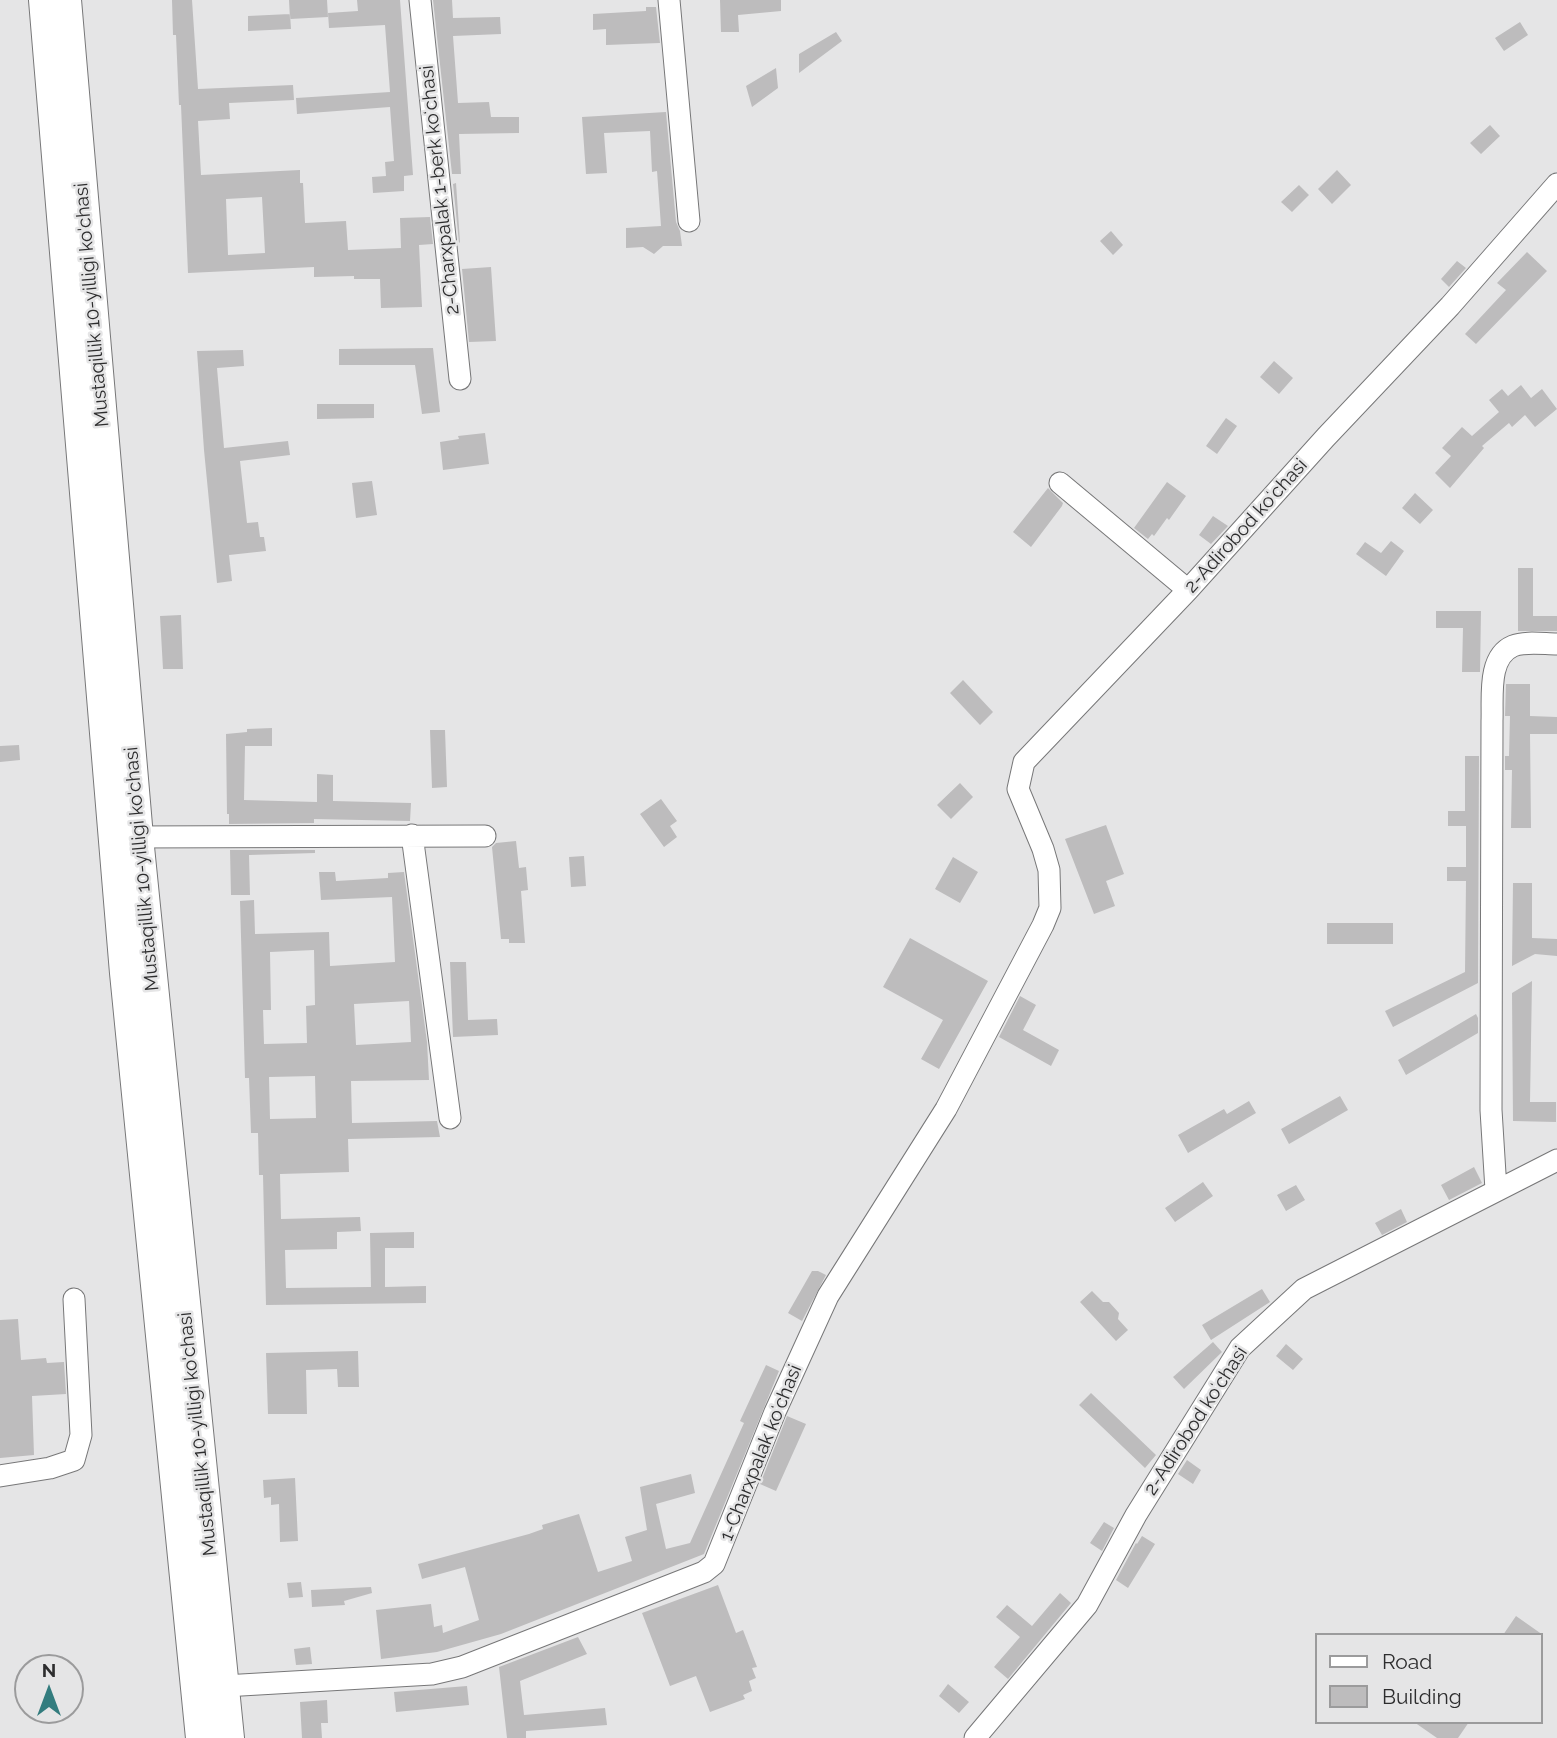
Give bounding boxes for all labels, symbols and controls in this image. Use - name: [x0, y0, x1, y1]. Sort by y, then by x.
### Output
- street label: 2-Charxpalak 1-berk koʻchasi: [416, 64, 464, 316]
- street label: Mustaqillik 10-yilligi ko'chasi: [70, 182, 114, 428]
- street label: 2-Adirobod koʻchasi: [1180, 454, 1312, 598]
- street label: Mustaqillik 10-yilligi ko'chasi: [120, 746, 164, 992]
- street label: Mustaqillik 10-yilligi ko'chasi: [174, 1311, 222, 1557]
- street label: 2-Adirobod koʻchasi: [1139, 1342, 1253, 1500]
- street label: 1-Charxpalak koʻchasi: [715, 1362, 807, 1544]
- legend: [1316, 1633, 1543, 1724]
- text: Road: [1382, 1649, 1432, 1674]
- north arrow: [14, 1654, 84, 1724]
- text: N: [42, 1659, 56, 1681]
- text: Building: [1382, 1684, 1462, 1709]

